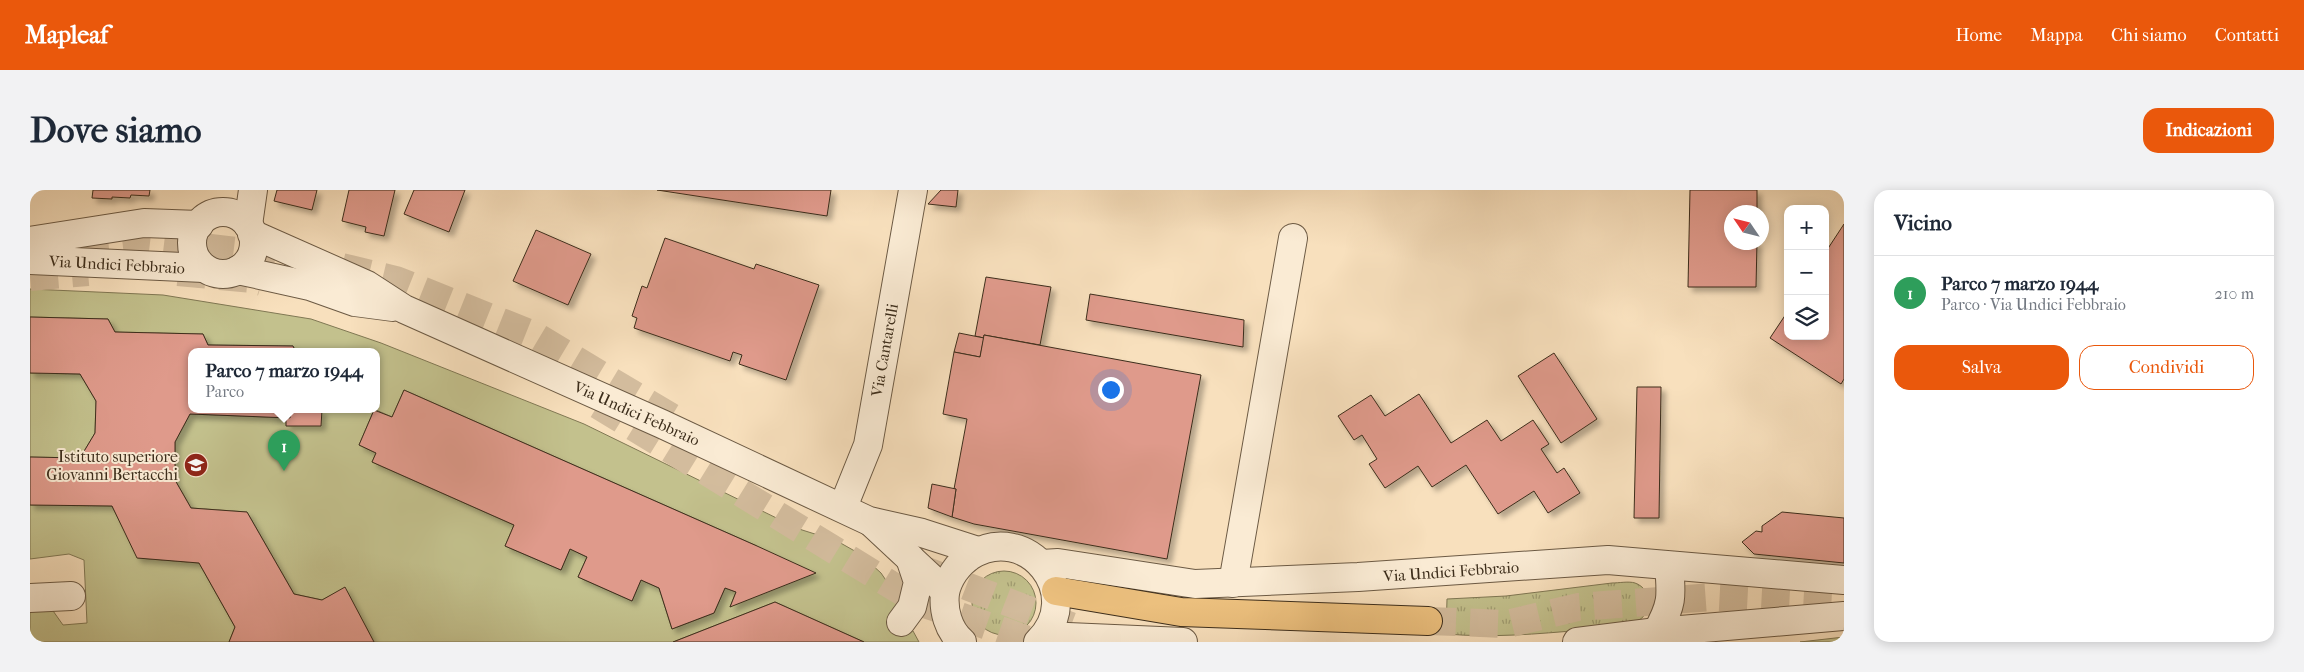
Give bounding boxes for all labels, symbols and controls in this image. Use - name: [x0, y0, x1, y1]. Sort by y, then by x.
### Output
- text: Mapleaf: [25, 21, 108, 49]
- text: Home: [1955, 25, 2002, 46]
- text: Mappa: [2030, 25, 2083, 46]
- text: Chi siamo: [2111, 25, 2187, 46]
- text: Contatti: [2215, 25, 2279, 46]
- button: Indicazioni: [2143, 108, 2274, 153]
- text: Dove siamo: [30, 110, 202, 151]
- north arrow: [1724, 205, 1769, 250]
- map controls: [1784, 205, 1829, 340]
- button: +: [1784, 205, 1829, 250]
- text: Vicino: [1894, 211, 1952, 235]
- button: −: [1784, 250, 1829, 295]
- street label: Via Undici Febbraio: [48, 251, 185, 278]
- text: Parco 7 marzo 1944: [1941, 273, 2098, 295]
- text: 1: [1907, 284, 1913, 303]
- text: 210 m: [2215, 284, 2254, 303]
- button: layers: [1784, 295, 1829, 340]
- text: Parco · Via Undici Febbraio: [1941, 295, 2126, 314]
- street label: Via Cantarelli: [867, 302, 902, 399]
- button: Salva: [1894, 345, 2069, 390]
- button: Condividi: [2079, 345, 2254, 390]
- popup: [188, 348, 380, 413]
- text: Parco 7 marzo 1944: [205, 360, 363, 382]
- street label: Via Undici Febbraio: [570, 377, 703, 450]
- your location: [1098, 377, 1124, 403]
- text: Parco: [205, 382, 244, 401]
- pin: 1: [268, 430, 300, 471]
- place label: Istituto superiore Giovanni Bertacchi: [46, 447, 178, 484]
- school or university icon: Istituto superiore Giovanni Bertacchi: [183, 452, 209, 478]
- street label: Via Undici Febbraio: [1382, 557, 1520, 586]

